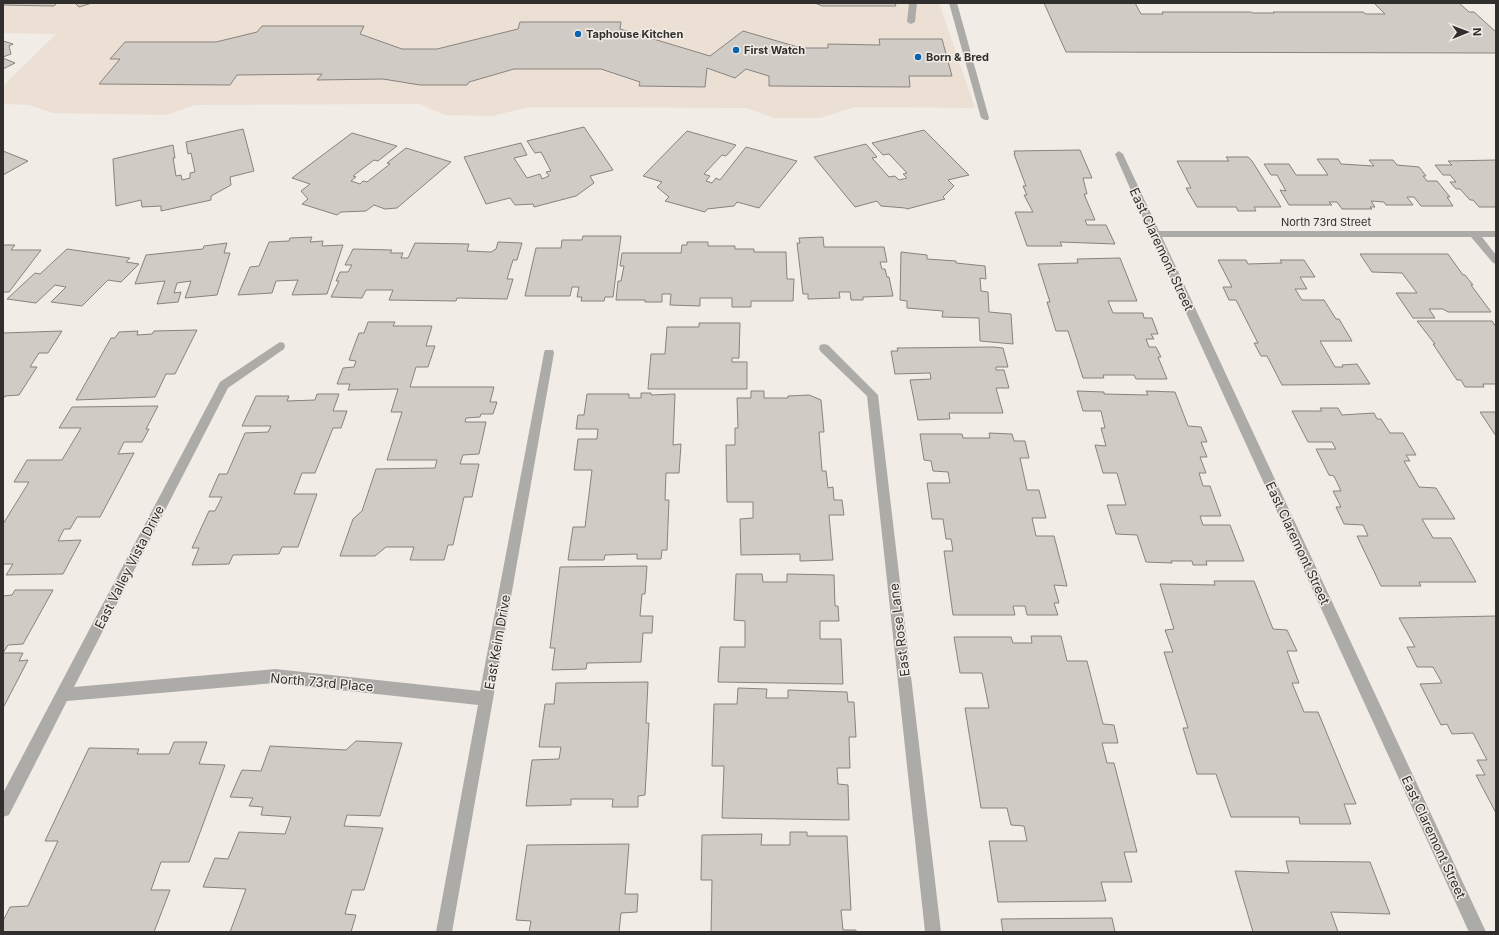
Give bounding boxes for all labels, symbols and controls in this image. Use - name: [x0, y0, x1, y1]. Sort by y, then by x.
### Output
- north arrow: [1447, 12, 1487, 52]
- place label: Taphouse Kitchen: [586, 27, 683, 41]
- text: N: [1470, 28, 1484, 36]
- marker: Taphouse Kitchen: [573, 29, 583, 39]
- place label: First Watch: [744, 43, 805, 57]
- marker: First Watch: [731, 45, 741, 55]
- place label: Born & Bred: [926, 50, 989, 64]
- marker: Born & Bred: [913, 52, 923, 62]
- street label: East Claremont Street: [1127, 185, 1197, 313]
- street label: North 73rd Street: [1281, 215, 1371, 229]
- street label: East Claremont Street: [1263, 479, 1333, 607]
- street label: East Valley Vista Drive: [91, 503, 167, 631]
- street label: East Rose Lane: [885, 582, 913, 678]
- street label: East Keim Drive: [481, 593, 513, 691]
- street label: North 73rd Place: [270, 670, 374, 694]
- street label: East Claremont Street: [1399, 773, 1469, 901]

